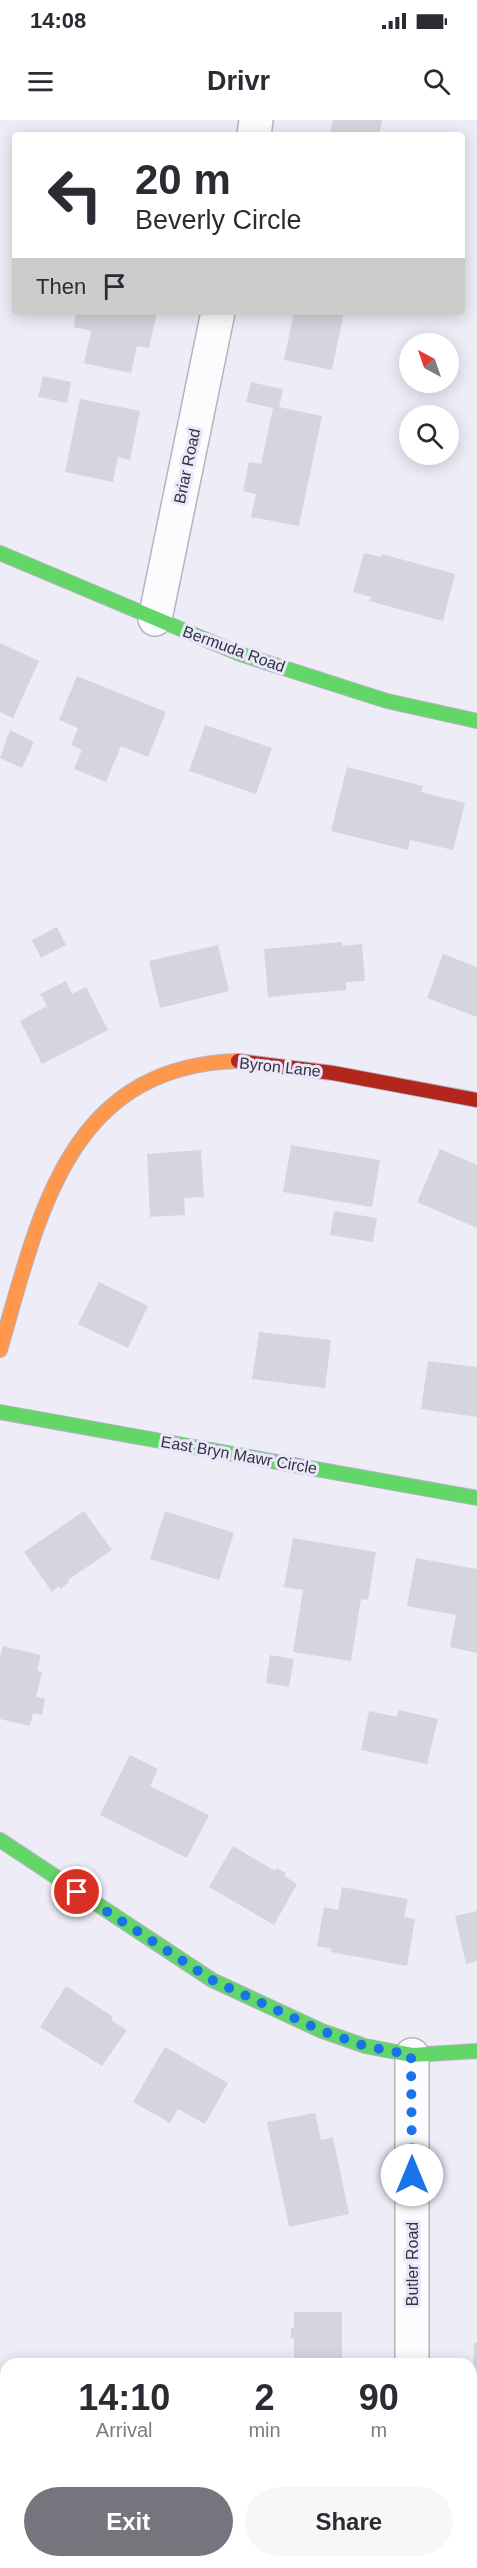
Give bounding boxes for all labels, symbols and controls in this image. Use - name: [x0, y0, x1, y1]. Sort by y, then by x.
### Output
- text: 14:08: [30, 8, 86, 33]
- icon: menu: [24, 65, 57, 98]
- icon: search: [420, 65, 453, 98]
- text: Drivr: [207, 66, 270, 96]
- icon: left: [36, 156, 114, 234]
- text: 20 m: [135, 156, 231, 203]
- text: Beverly Circle: [135, 205, 302, 235]
- icon: arrive: [98, 270, 131, 303]
- text: Then: [36, 274, 86, 299]
- north arrow: [399, 333, 459, 393]
- map controls: [399, 333, 459, 465]
- button: search: [399, 405, 459, 465]
- street label: Briar Road: [171, 427, 203, 505]
- street label: Bermuda Road: [181, 623, 287, 675]
- street label: Byron Lane: [238, 1054, 322, 1080]
- street label: East Bryn Mawr Circle: [160, 1433, 318, 1477]
- pin: [51, 1866, 102, 1917]
- icon: arrive: [60, 1875, 93, 1908]
- position arrow: [380, 2143, 444, 2207]
- street label: Butler Road: [404, 2222, 421, 2306]
- text: 14:10: [78, 2377, 170, 2418]
- text: 2: [254, 2377, 275, 2418]
- text: 90: [359, 2377, 399, 2418]
- text: Arrival: [96, 2419, 153, 2441]
- text: min: [248, 2419, 281, 2441]
- text: m: [370, 2419, 387, 2441]
- button: Exit: [24, 2487, 233, 2556]
- button: Share: [245, 2487, 453, 2556]

